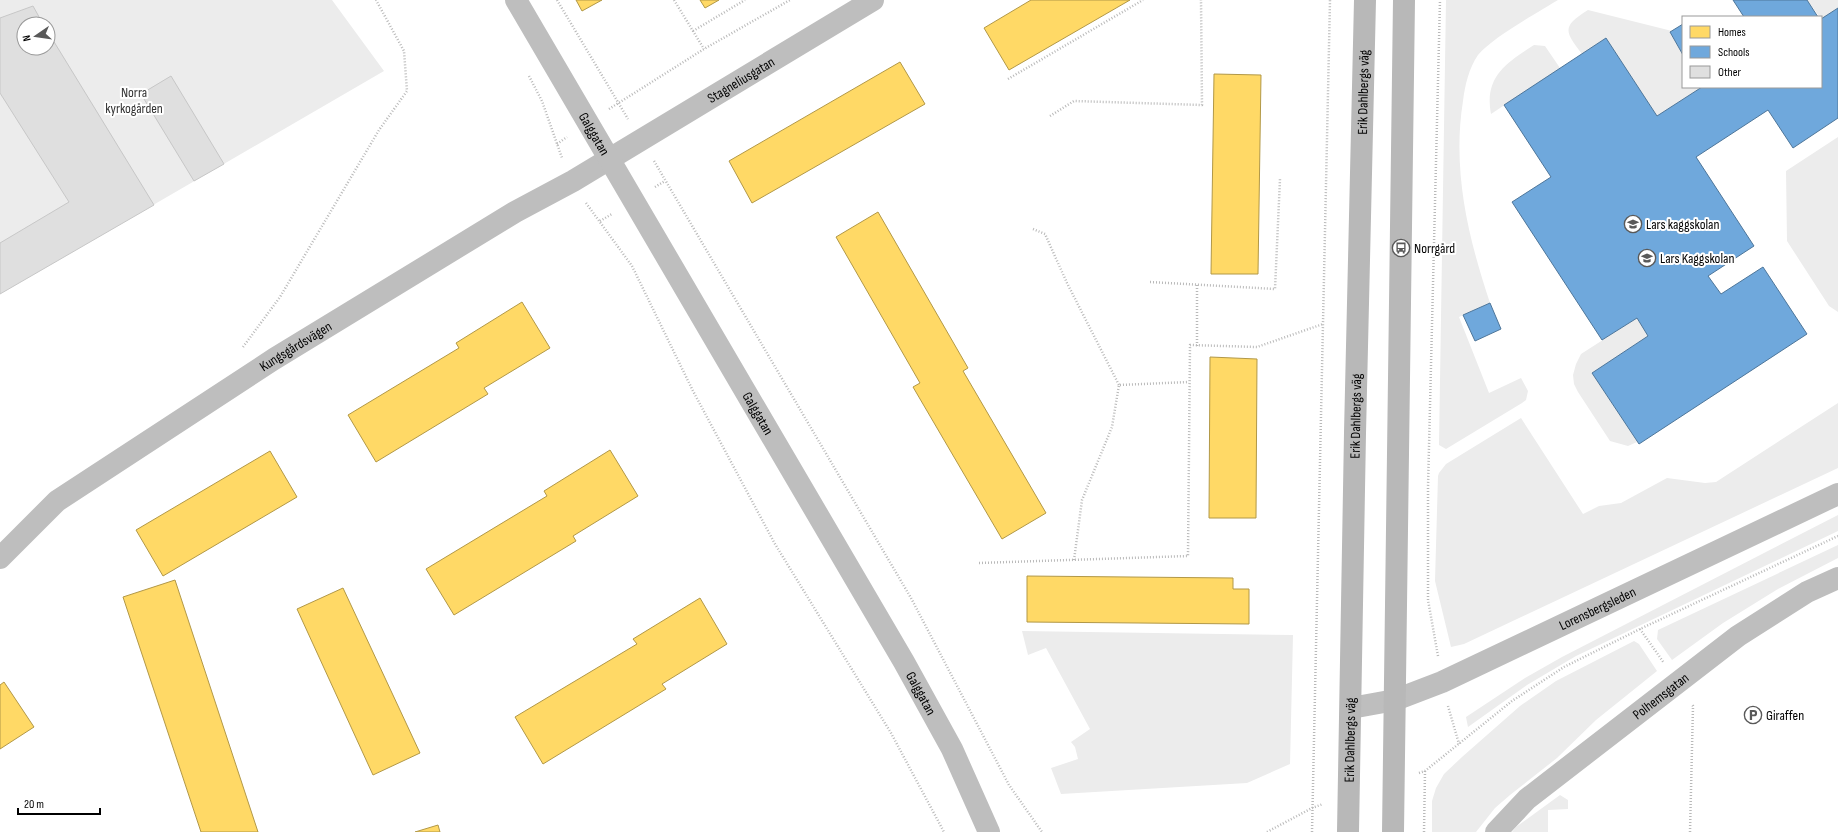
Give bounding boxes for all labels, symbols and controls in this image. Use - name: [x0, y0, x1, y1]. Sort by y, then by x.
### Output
- north arrow: [16, 16, 56, 56]
- legend: [1682, 16, 1822, 88]
- text: Homes: [1718, 25, 1746, 40]
- text: N: [20, 34, 34, 42]
- text: Schools: [1718, 45, 1750, 60]
- street label: Erik Dahlbergs väg: [1354, 49, 1373, 135]
- street label: Stagneliusgatan: [704, 53, 778, 107]
- text: Other: [1718, 65, 1742, 80]
- park label: Norra kyrkogården: [105, 84, 163, 117]
- street label: Galggatan: [575, 109, 613, 159]
- school or university icon: Lars kaggskolan: [1623, 214, 1643, 234]
- place label: Lars kaggskolan: [1646, 216, 1720, 233]
- bus stop icon: Norrgård: [1391, 238, 1411, 258]
- place label: Norrgård: [1414, 240, 1455, 257]
- school or university icon: Lars Kaggskolan: [1637, 248, 1657, 268]
- place label: Lars Kaggskolan: [1660, 250, 1734, 267]
- street label: Kungsgårdsvägen: [256, 318, 335, 375]
- street label: Erik Dahlbergs väg: [1347, 373, 1365, 459]
- street label: Galggatan: [739, 389, 777, 438]
- street label: Lorensbergsleden: [1557, 583, 1639, 634]
- street label: Galggatan: [902, 669, 940, 718]
- street label: Polhemsgatan: [1629, 669, 1692, 723]
- street label: Erik Dahlbergs väg: [1341, 697, 1359, 783]
- parking icon: Giraffen: [1743, 705, 1763, 725]
- place label: Giraffen: [1766, 707, 1804, 724]
- scale bar: [18, 790, 100, 816]
- text: 20 m: [24, 797, 44, 812]

